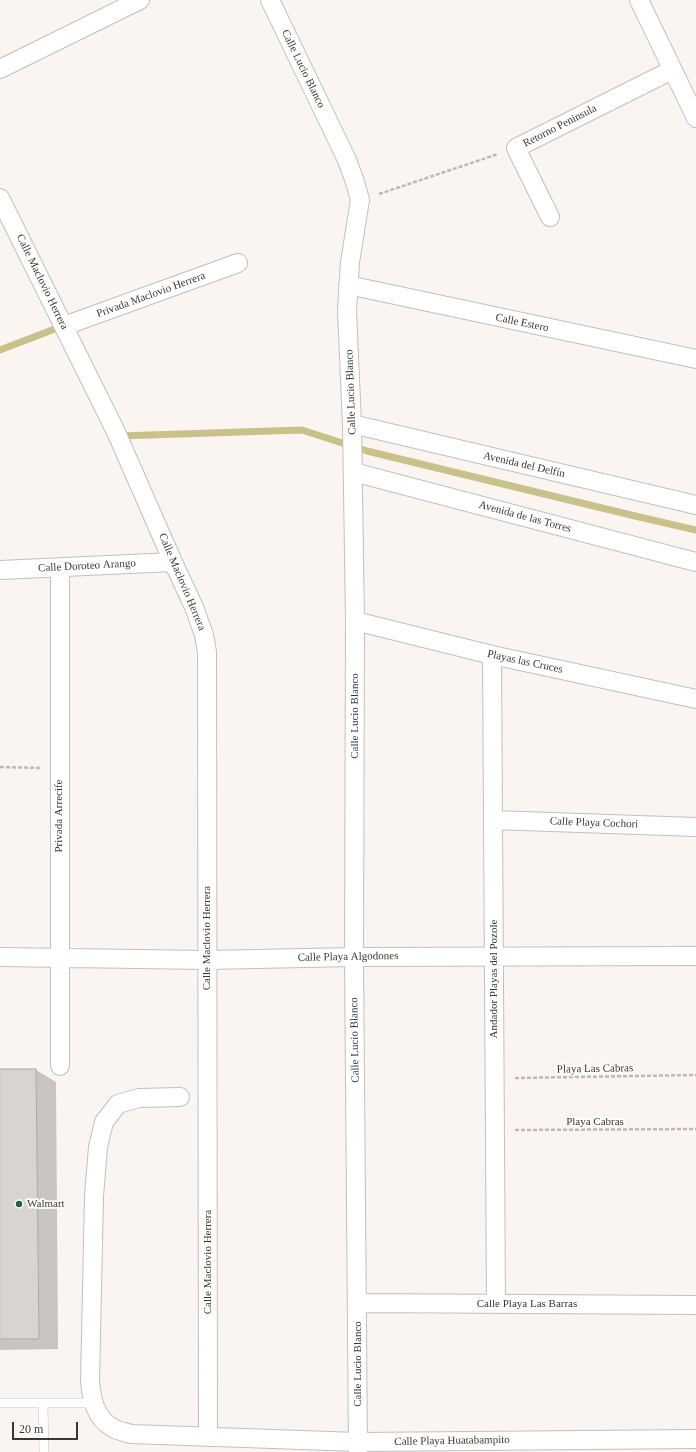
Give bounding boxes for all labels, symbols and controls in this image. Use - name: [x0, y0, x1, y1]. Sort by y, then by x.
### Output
- street label: Calle Lucio Blanco: [278, 28, 328, 110]
- street label: Retorno Peninsula: [521, 102, 599, 150]
- street label: Calle Maclovio Herrera: [13, 232, 71, 332]
- street label: Privada Maclovio Herrera: [95, 269, 207, 321]
- street label: Calle Estero: [494, 311, 550, 335]
- street label: Calle Lucio Blanco: [343, 349, 359, 435]
- street label: Avenida del Delfín: [482, 449, 566, 481]
- street label: Avenida de las Torres: [477, 498, 573, 536]
- street label: Calle Maclovio Herrera: [156, 531, 208, 633]
- street label: Calle Doroteo Arango: [38, 557, 136, 575]
- street label: Playas las Cruces: [486, 648, 564, 676]
- street label: Calle Lucio Blanco: [348, 673, 362, 759]
- street label: Privada Arrecife: [52, 780, 66, 852]
- street label: Calle Playa Cochori: [550, 815, 638, 831]
- street label: Calle Maclovio Herrera: [200, 886, 214, 990]
- street label: Andador Playas del Pozole: [487, 920, 501, 1038]
- street label: Calle Playa Algodones: [297, 950, 399, 964]
- street label: Calle Lucio Blanco: [348, 997, 362, 1083]
- street label: Playa Las Cabras: [557, 1062, 633, 1076]
- street label: Playa Cabras: [566, 1115, 624, 1129]
- place label: Walmart: [27, 1197, 65, 1211]
- marker: Walmart: [14, 1199, 24, 1209]
- street label: Calle Maclovio Herrera: [201, 1210, 215, 1314]
- street label: Calle Playa Las Barras: [477, 1297, 577, 1311]
- street label: Calle Lucio Blanco: [351, 1321, 365, 1407]
- scale bar: [14, 1414, 80, 1440]
- text: 20 m: [19, 1422, 43, 1436]
- street label: Calle Playa Huatabampito: [394, 1433, 510, 1449]

